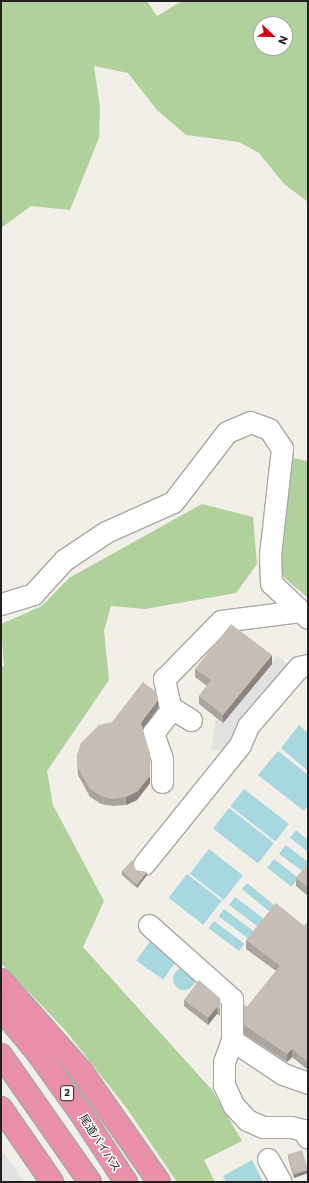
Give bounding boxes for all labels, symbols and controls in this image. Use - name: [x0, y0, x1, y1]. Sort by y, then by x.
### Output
- north arrow: [253, 16, 293, 56]
- text: N: [276, 34, 291, 47]
- road number: 2: [60, 1085, 74, 1101]
- street label: 尾道バイパス: [76, 1112, 124, 1174]

